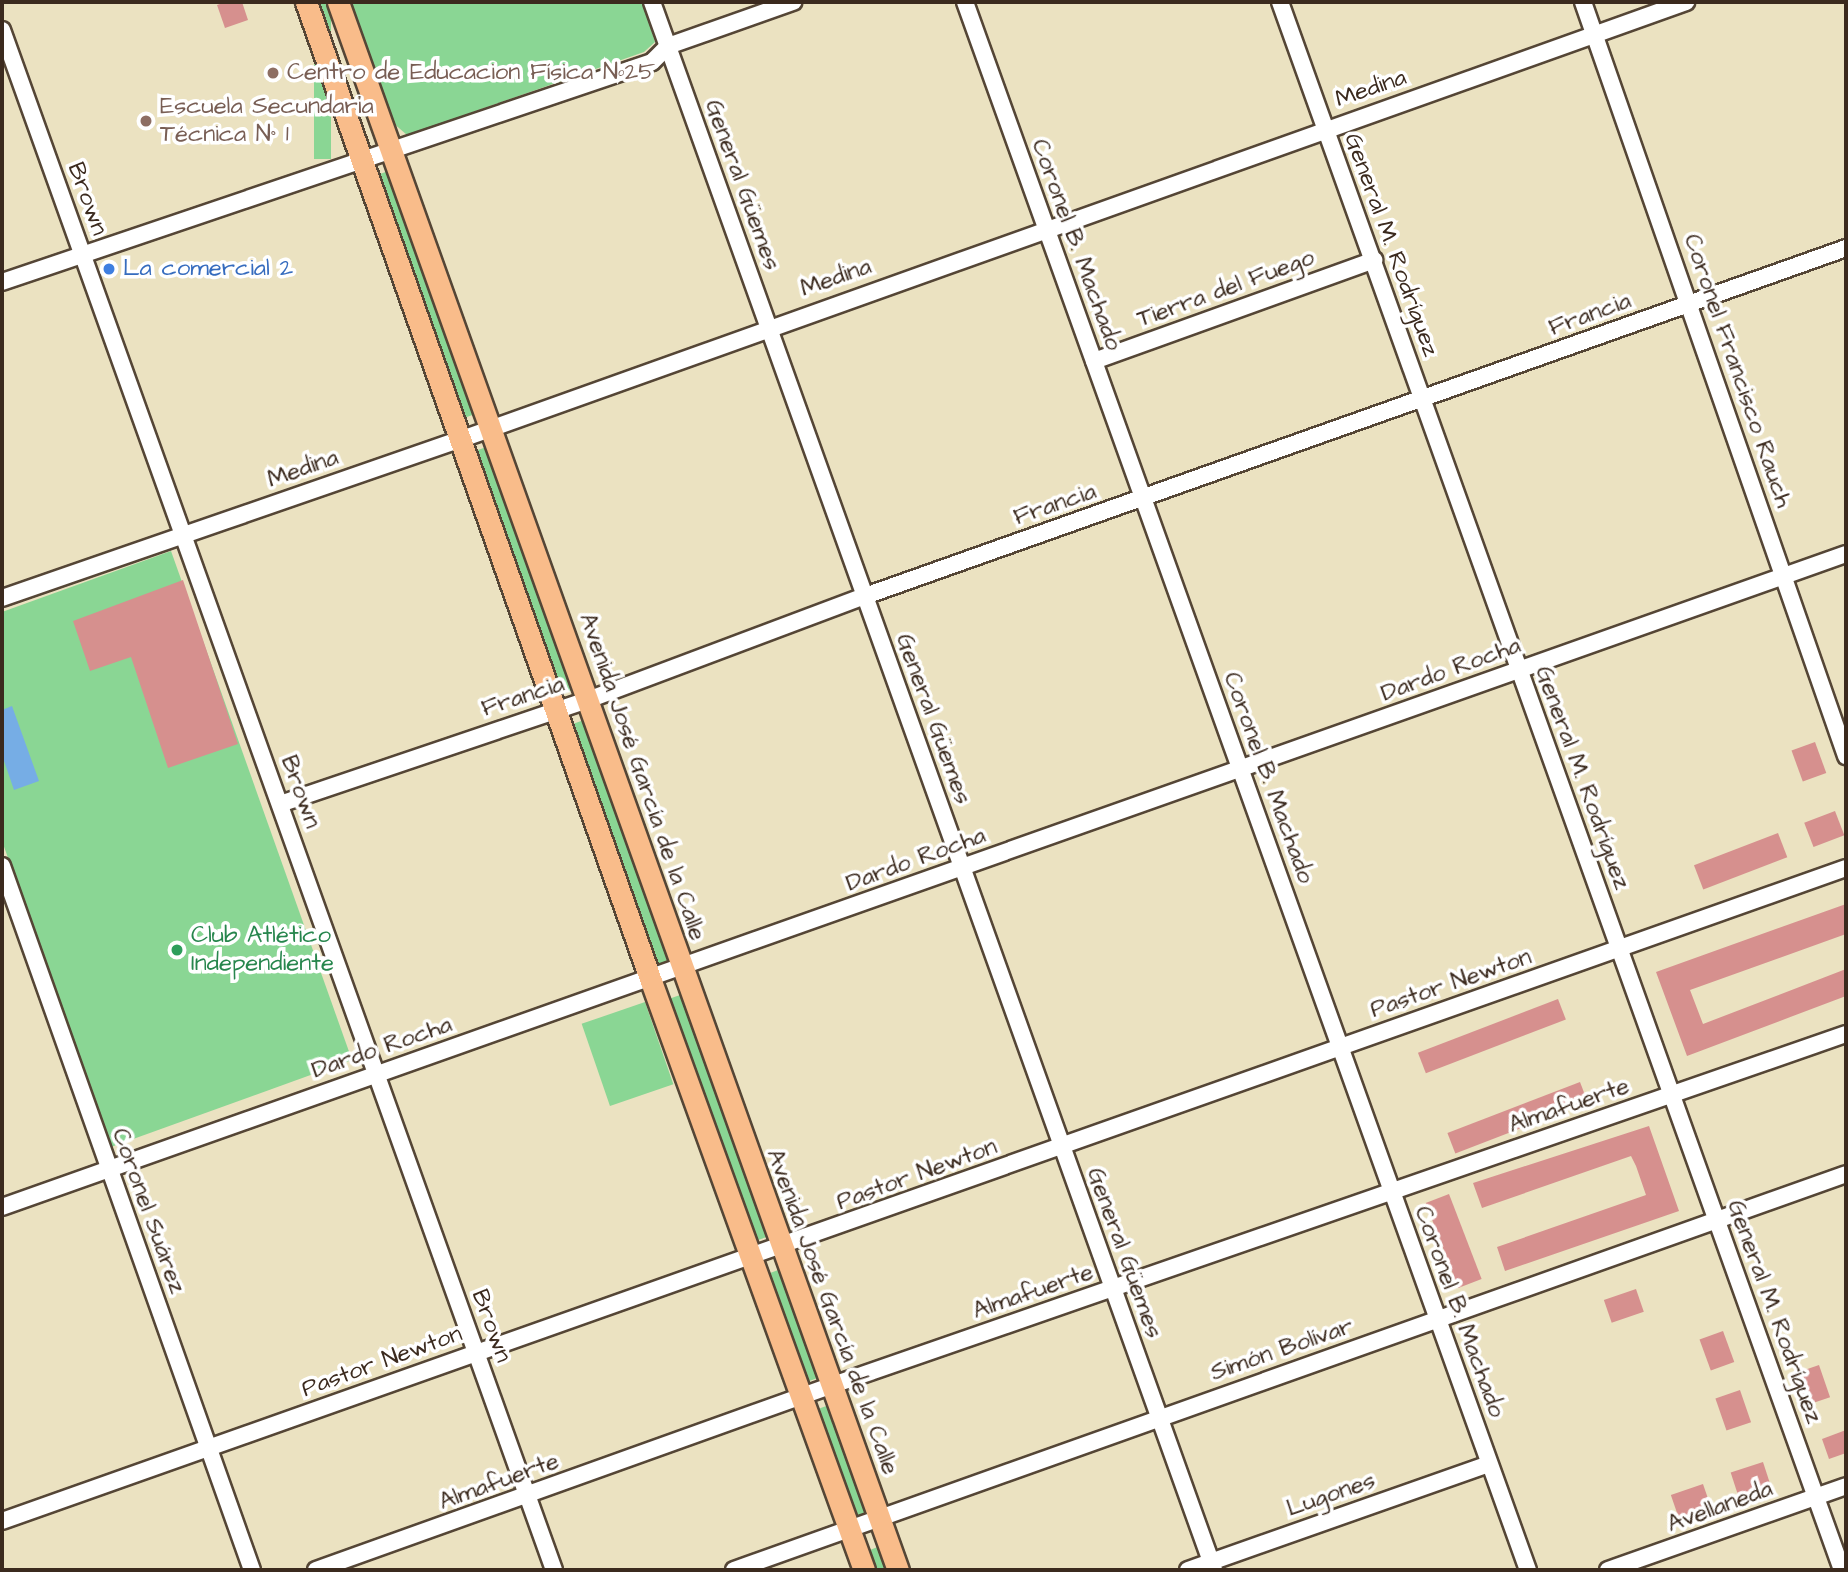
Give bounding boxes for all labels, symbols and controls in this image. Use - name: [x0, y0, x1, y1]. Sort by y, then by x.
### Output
- place label: Centro de Educacion Física Nº25: [287, 59, 655, 87]
- street label: Medina: [1332, 64, 1410, 114]
- marker: Centro de Educacion Física Nº25: [265, 65, 281, 81]
- place label: Escuela Secundaria Técnica N° 1: [160, 93, 374, 149]
- street label: General Güemes: [698, 96, 786, 274]
- marker: Escuela Secundaria Técnica N° 1: [138, 113, 154, 129]
- street label: General M. Rodríguez: [1337, 129, 1445, 361]
- street label: Coronel B. Machado: [1024, 135, 1128, 355]
- street label: Brown: [61, 159, 113, 239]
- street label: Coronel Francisco Rauch: [1677, 230, 1797, 512]
- street label: Tierra del Fuego: [1134, 244, 1318, 334]
- street label: Medina: [797, 253, 875, 303]
- place label: La comercial 2: [123, 255, 293, 283]
- marker: La comercial 2: [101, 261, 117, 277]
- street label: Francia: [1545, 287, 1635, 343]
- street label: Medina: [264, 444, 342, 494]
- street label: Francia: [1010, 478, 1100, 532]
- street label: Avenida José García de la Calle: [572, 610, 712, 944]
- street label: General Güemes: [889, 630, 977, 808]
- street label: Dardo Rocha: [1377, 631, 1525, 709]
- street label: General M. Rodríguez: [1528, 662, 1636, 894]
- street label: Coronel B. Machado: [1216, 668, 1320, 888]
- street label: Francia: [478, 670, 568, 724]
- street label: Brown: [274, 752, 326, 832]
- street label: Dardo Rocha: [842, 821, 990, 899]
- place label: Club Atlético Independiente: [191, 922, 334, 978]
- marker: Club Atlético Independiente: [169, 942, 185, 958]
- street label: Pastor Newton: [1367, 943, 1535, 1025]
- street label: Dardo Rocha: [308, 1011, 456, 1085]
- street label: Almafuerte: [1505, 1072, 1633, 1140]
- street label: Coronel Suárez: [105, 1125, 191, 1297]
- street label: Pastor Newton: [833, 1133, 1001, 1217]
- street label: Avenida José García de la Calle: [760, 1145, 904, 1479]
- street label: General Güemes: [1080, 1164, 1168, 1342]
- street label: General M. Rodríguez: [1720, 1196, 1828, 1428]
- street label: Coronel B. Machado: [1407, 1202, 1511, 1422]
- street label: Almafuerte: [969, 1258, 1097, 1326]
- street label: Brown: [465, 1286, 517, 1366]
- street label: Simón Bolívar: [1207, 1312, 1357, 1388]
- street label: Pastor Newton: [298, 1320, 466, 1404]
- street label: Almafuerte: [435, 1447, 563, 1517]
- street label: Lugones: [1283, 1466, 1379, 1524]
- street label: Avellaneda: [1663, 1475, 1777, 1539]

